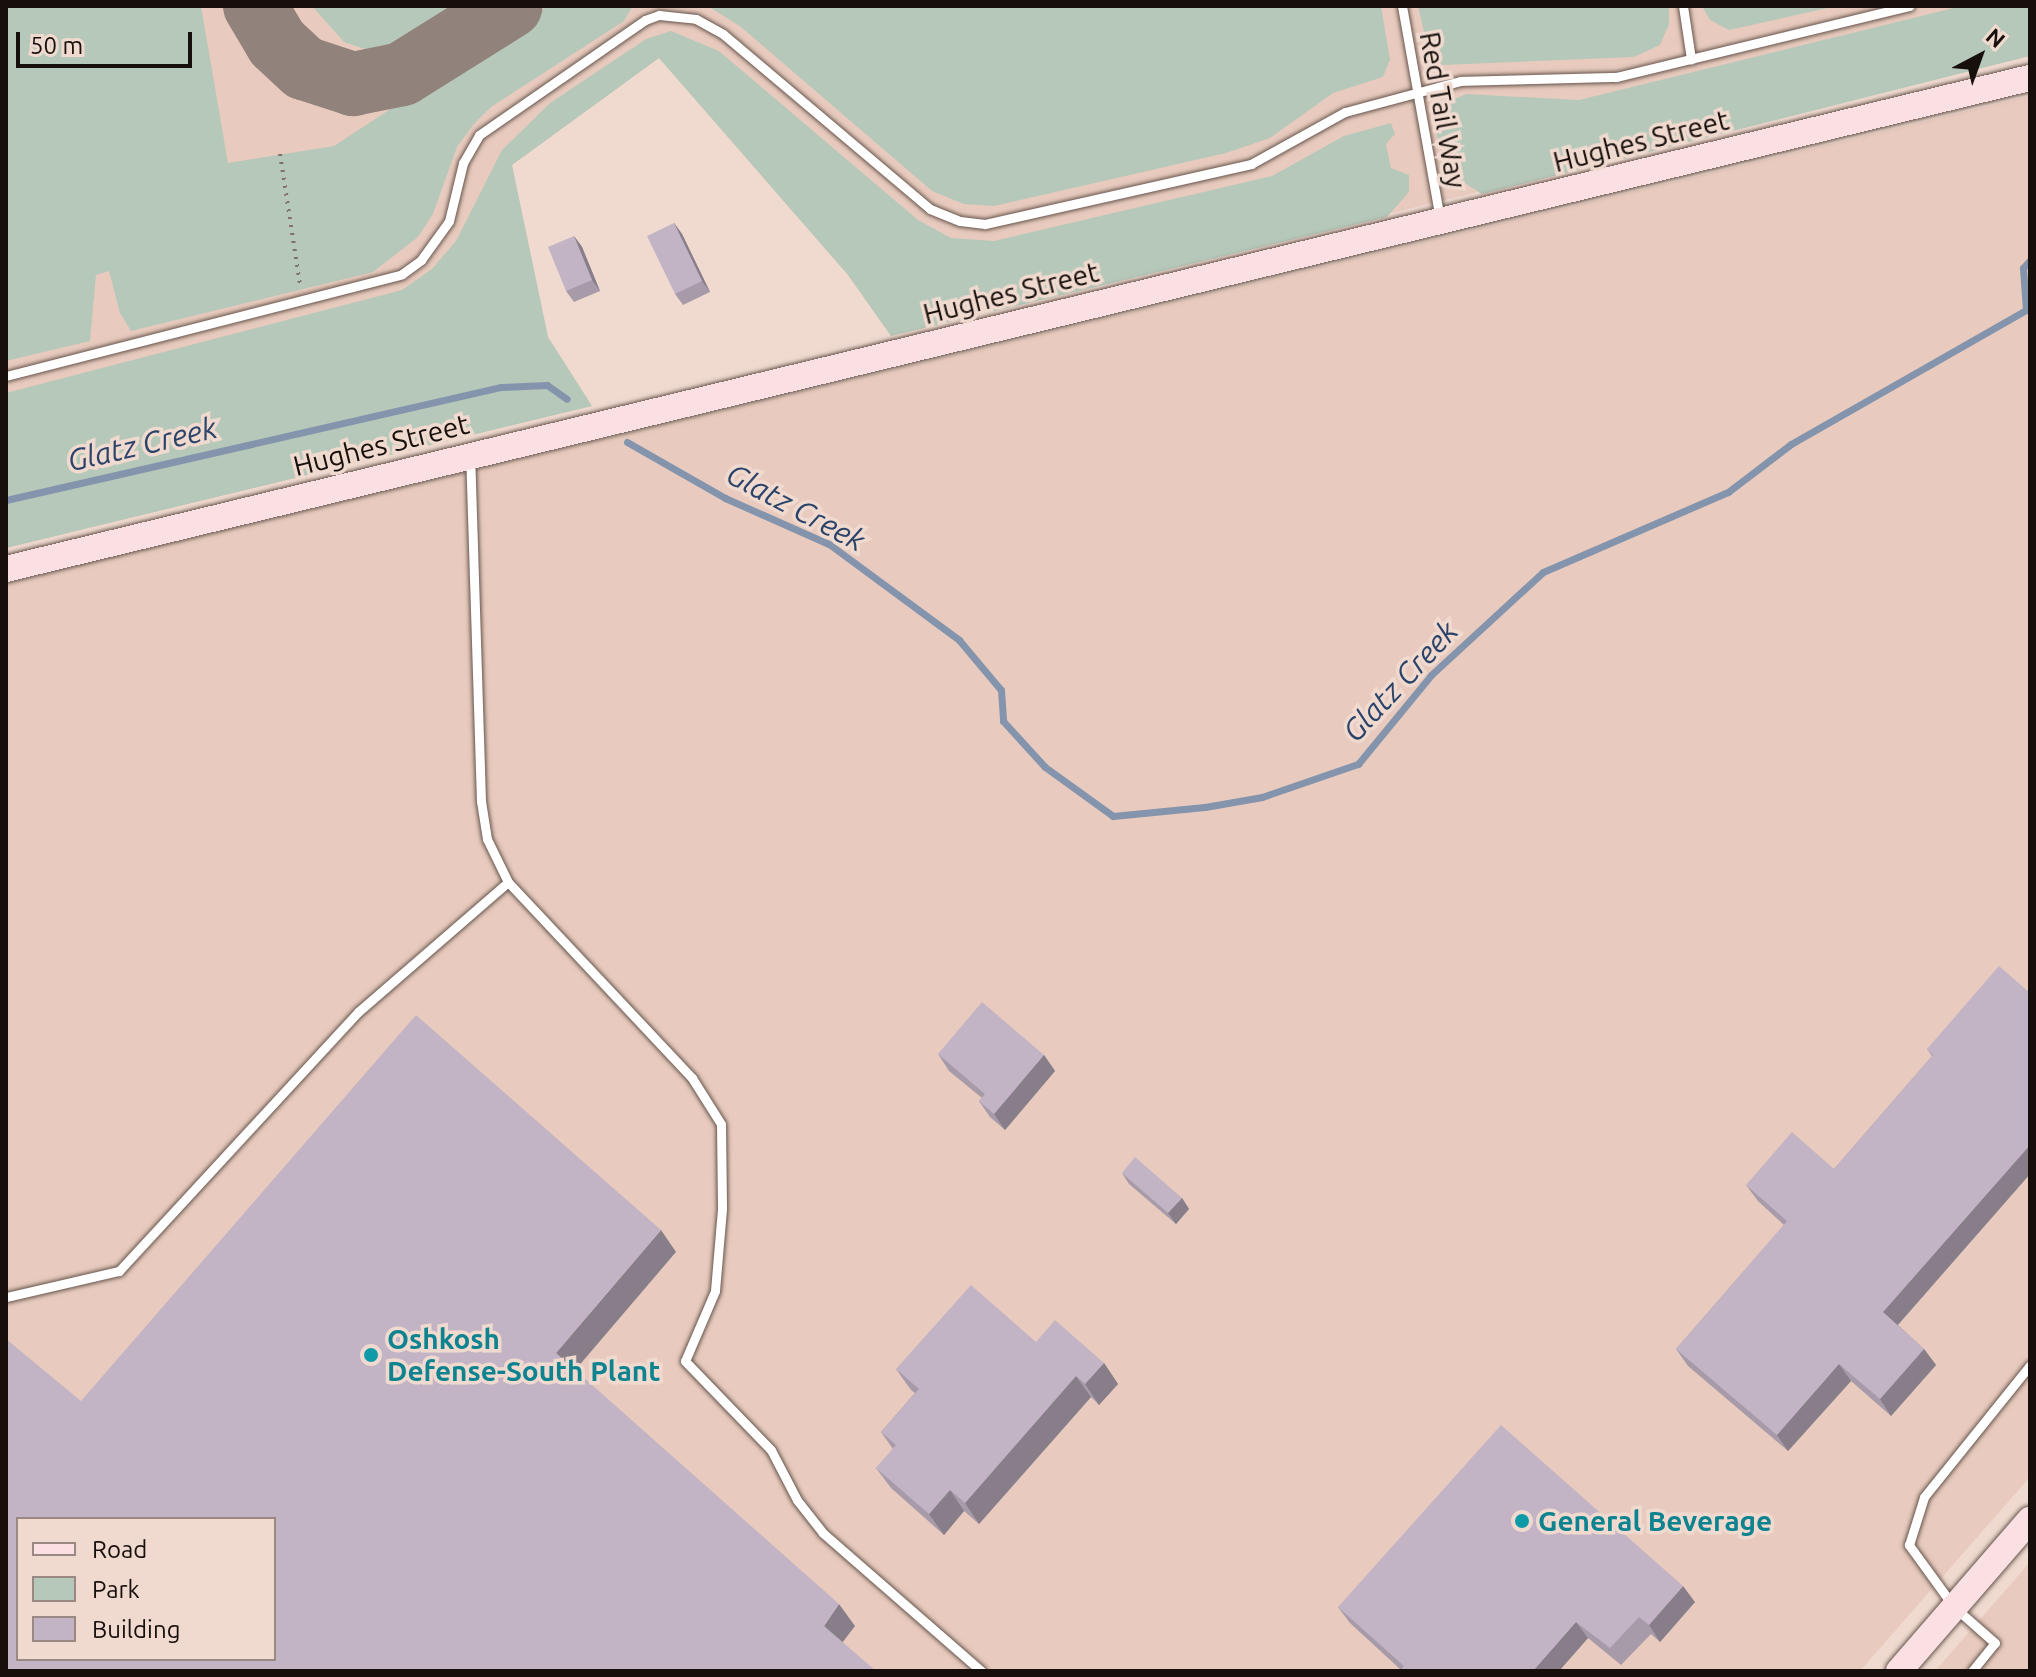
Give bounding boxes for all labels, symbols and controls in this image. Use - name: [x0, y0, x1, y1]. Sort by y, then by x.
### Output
- scale bar: [20, 16, 196, 66]
- north arrow: [1940, 16, 2020, 96]
- text: N: [1982, 23, 2010, 52]
- street label: Red Tail Way: [1413, 29, 1473, 191]
- text: 50 m: [30, 32, 83, 59]
- street label: Hughes Street: [1550, 103, 1732, 179]
- street label: Hughes Street: [920, 255, 1102, 331]
- street label: Hughes Street: [290, 407, 472, 483]
- water label: Glatz Creek: [64, 409, 220, 479]
- water label: Glatz Creek: [720, 455, 872, 559]
- water label: Glatz Creek: [1335, 613, 1465, 749]
- place label: Oshkosh Defense-South Plant: [387, 1322, 660, 1388]
- marker: Oshkosh Defense-South Plant: [362, 1346, 380, 1364]
- place label: General Beverage: [1538, 1504, 1772, 1538]
- marker: General Beverage: [1513, 1512, 1531, 1530]
- legend: [16, 1517, 276, 1661]
- text: Road: [92, 1536, 147, 1563]
- text: Park: [92, 1576, 140, 1603]
- text: Building: [92, 1616, 180, 1643]

